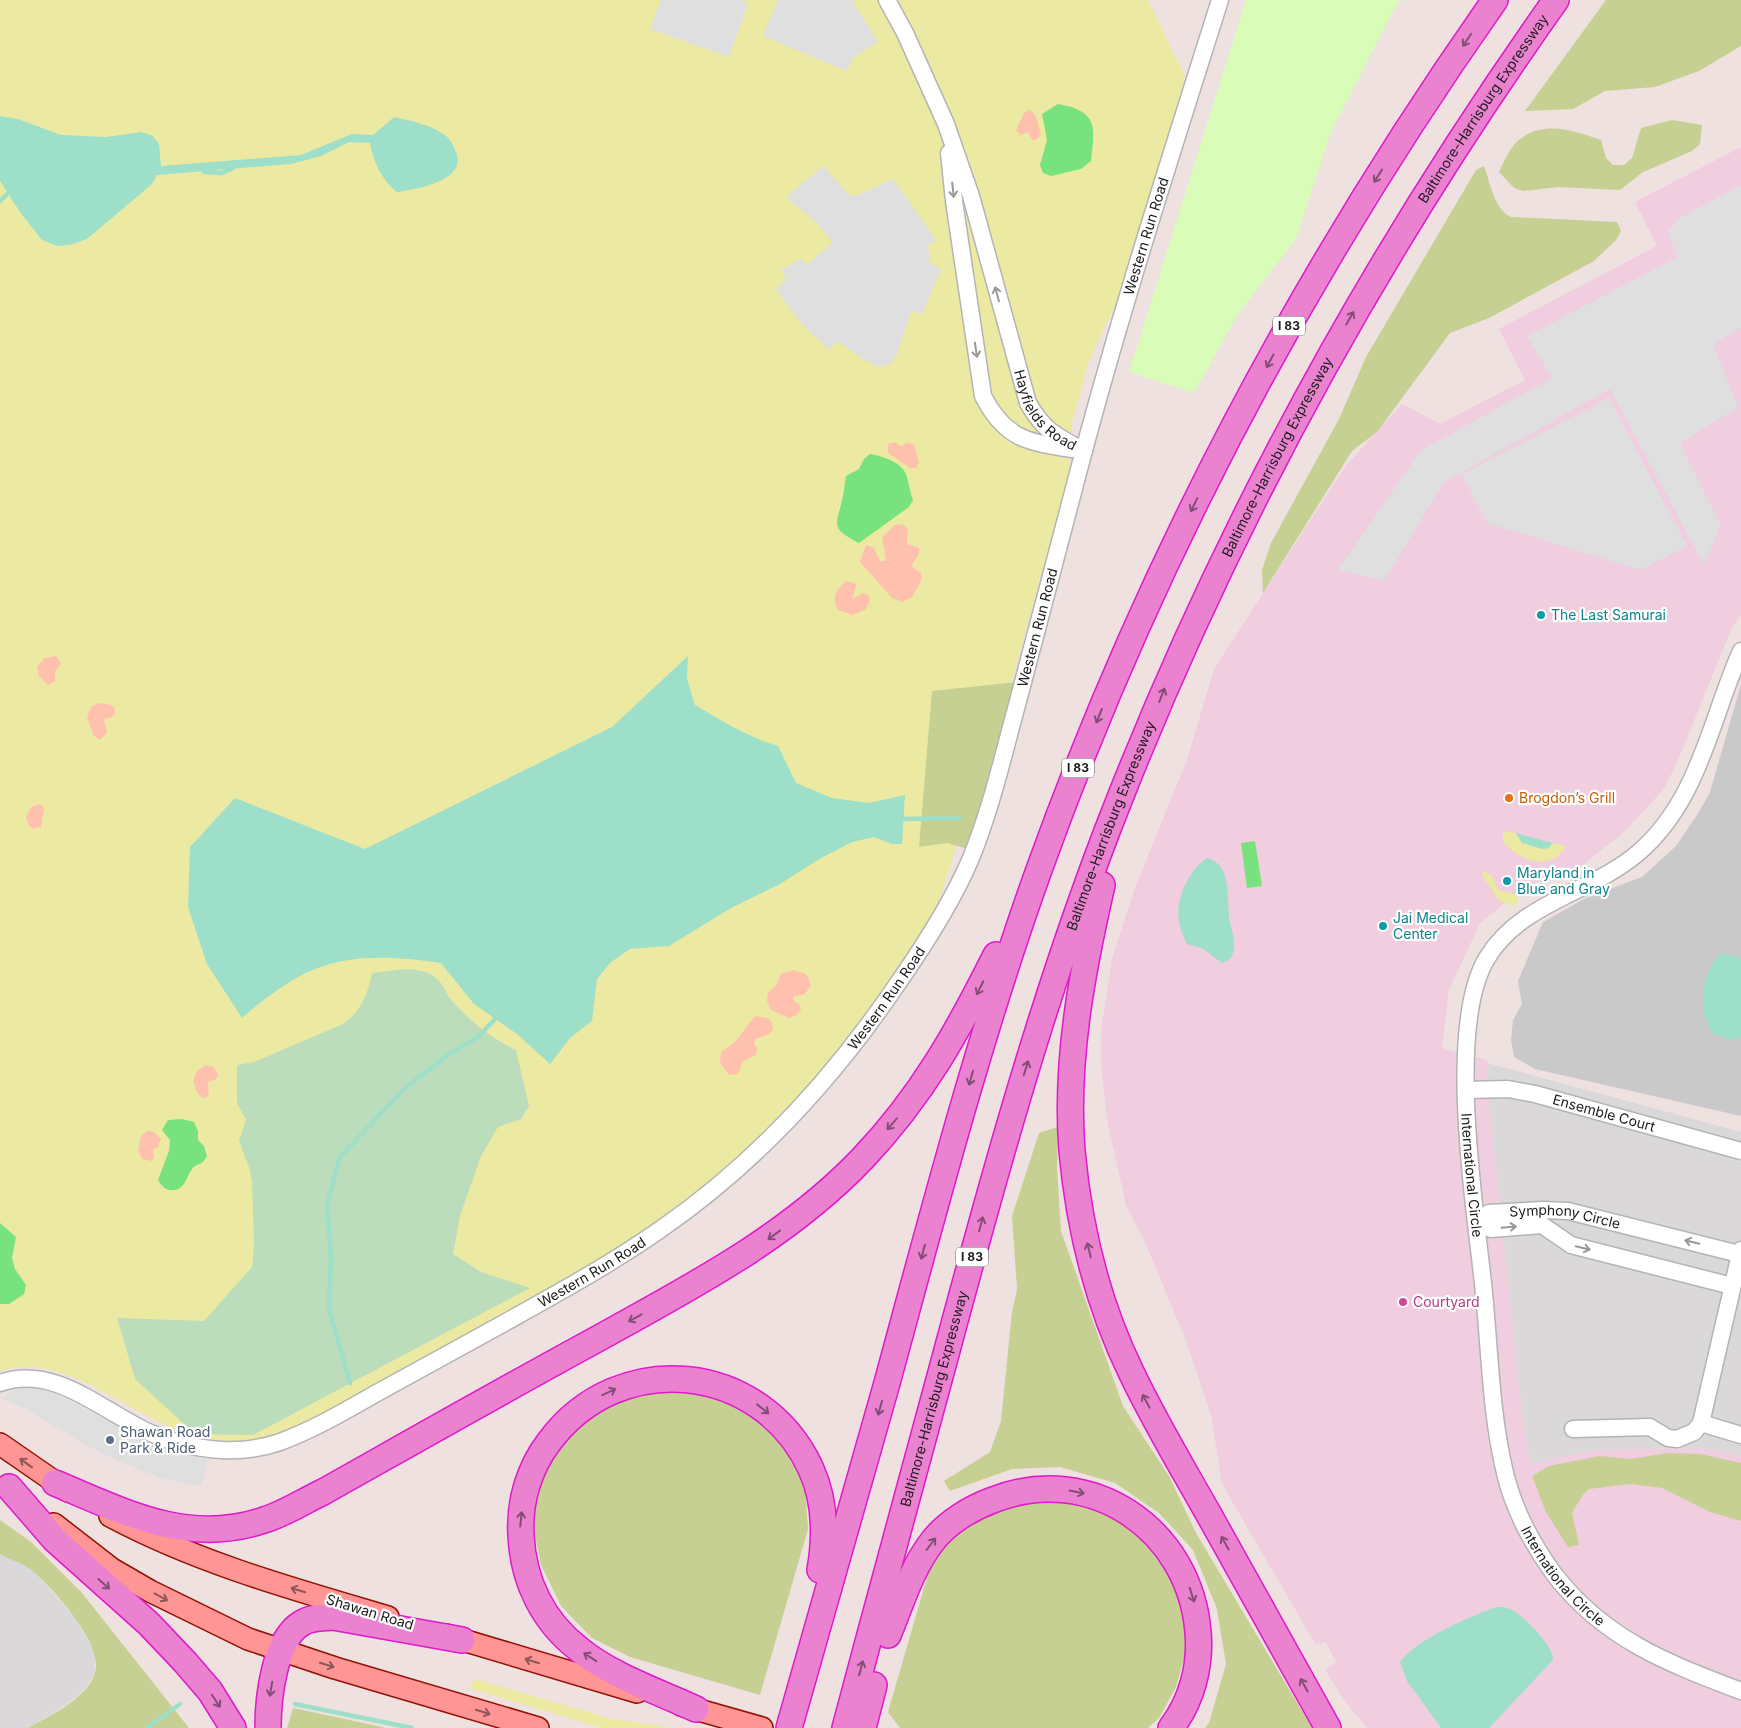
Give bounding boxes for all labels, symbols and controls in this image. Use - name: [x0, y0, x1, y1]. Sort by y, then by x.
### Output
- street label: Baltimore-Harrisburg Expressway: [1414, 11, 1551, 206]
- one-way arrow: [1462, 33, 1473, 47]
- one-way arrow: [1373, 168, 1383, 182]
- street label: Western Run Road: [1120, 175, 1172, 297]
- one-way arrow: [948, 181, 958, 197]
- one-way arrow: [992, 287, 1001, 303]
- one-way arrow: [1346, 311, 1356, 325]
- road number: I 83: [1273, 316, 1305, 336]
- one-way arrow: [972, 342, 982, 358]
- one-way arrow: [1264, 353, 1274, 368]
- street label: Baltimore-Harrisburg Expressway: [1218, 354, 1336, 560]
- street label: Hayfields Road: [1011, 368, 1080, 453]
- one-way arrow: [1189, 497, 1198, 512]
- street label: Western Run Road: [1013, 566, 1061, 689]
- place label: The Last Samurai: [1551, 606, 1666, 623]
- marker: The Last Samurai: [1535, 609, 1547, 621]
- one-way arrow: [1157, 688, 1167, 703]
- one-way arrow: [1094, 708, 1104, 723]
- street label: Baltimore-Harrisburg Expressway: [1063, 718, 1159, 933]
- road number: I 83: [1062, 758, 1094, 778]
- place label: Brogdon’s Grill: [1519, 789, 1615, 806]
- marker: Brogdon’s Grill: [1503, 792, 1515, 804]
- place label: Maryland in Blue and Gray: [1517, 864, 1610, 897]
- marker: Maryland in Blue and Gray: [1501, 875, 1513, 887]
- place label: Jai Medical Center: [1393, 909, 1468, 942]
- marker: Jai Medical Center: [1377, 920, 1389, 932]
- street label: Western Run Road: [844, 943, 928, 1053]
- one-way arrow: [975, 980, 984, 995]
- one-way arrow: [1021, 1060, 1031, 1076]
- one-way arrow: [965, 1070, 975, 1086]
- street label: Ensemble Court: [1551, 1090, 1658, 1135]
- street label: International Circle: [1458, 1113, 1487, 1238]
- one-way arrow: [887, 1118, 898, 1131]
- street label: Symphony Circle: [1509, 1201, 1622, 1232]
- one-way arrow: [977, 1217, 987, 1233]
- one-way arrow: [1500, 1223, 1516, 1232]
- one-way arrow: [767, 1230, 781, 1240]
- street label: Western Run Road: [535, 1233, 649, 1310]
- one-way arrow: [1684, 1237, 1700, 1246]
- one-way arrow: [1084, 1242, 1093, 1258]
- one-way arrow: [917, 1243, 927, 1259]
- one-way arrow: [1575, 1244, 1591, 1253]
- road number: I 83: [956, 1248, 988, 1266]
- street label: Baltimore-Harrisburg Expressway: [896, 1289, 971, 1508]
- place label: Courtyard: [1413, 1293, 1480, 1310]
- marker: Courtyard: [1397, 1296, 1409, 1308]
- one-way arrow: [627, 1313, 642, 1323]
- one-way arrow: [601, 1386, 616, 1396]
- one-way arrow: [1141, 1394, 1151, 1409]
- one-way arrow: [874, 1400, 884, 1416]
- one-way arrow: [756, 1404, 770, 1414]
- place label: Shawan Road Park & Ride: [120, 1423, 210, 1456]
- marker: Shawan Road Park & Ride: [104, 1434, 116, 1446]
- one-way arrow: [20, 1457, 33, 1468]
- one-way arrow: [1069, 1488, 1085, 1498]
- one-way arrow: [516, 1511, 526, 1527]
- street label: International Circle: [1518, 1523, 1608, 1629]
- one-way arrow: [1219, 1537, 1229, 1551]
- one-way arrow: [926, 1538, 937, 1551]
- one-way arrow: [97, 1578, 110, 1589]
- one-way arrow: [291, 1585, 307, 1595]
- one-way arrow: [1187, 1587, 1197, 1603]
- street label: Shawan Road: [324, 1590, 416, 1633]
- one-way arrow: [154, 1592, 169, 1602]
- one-way arrow: [583, 1652, 597, 1662]
- one-way arrow: [524, 1655, 540, 1665]
- one-way arrow: [319, 1661, 335, 1671]
- one-way arrow: [857, 1661, 866, 1677]
- one-way arrow: [1299, 1678, 1309, 1693]
- one-way arrow: [266, 1681, 276, 1697]
- one-way arrow: [211, 1694, 221, 1708]
- one-way arrow: [475, 1707, 491, 1717]

